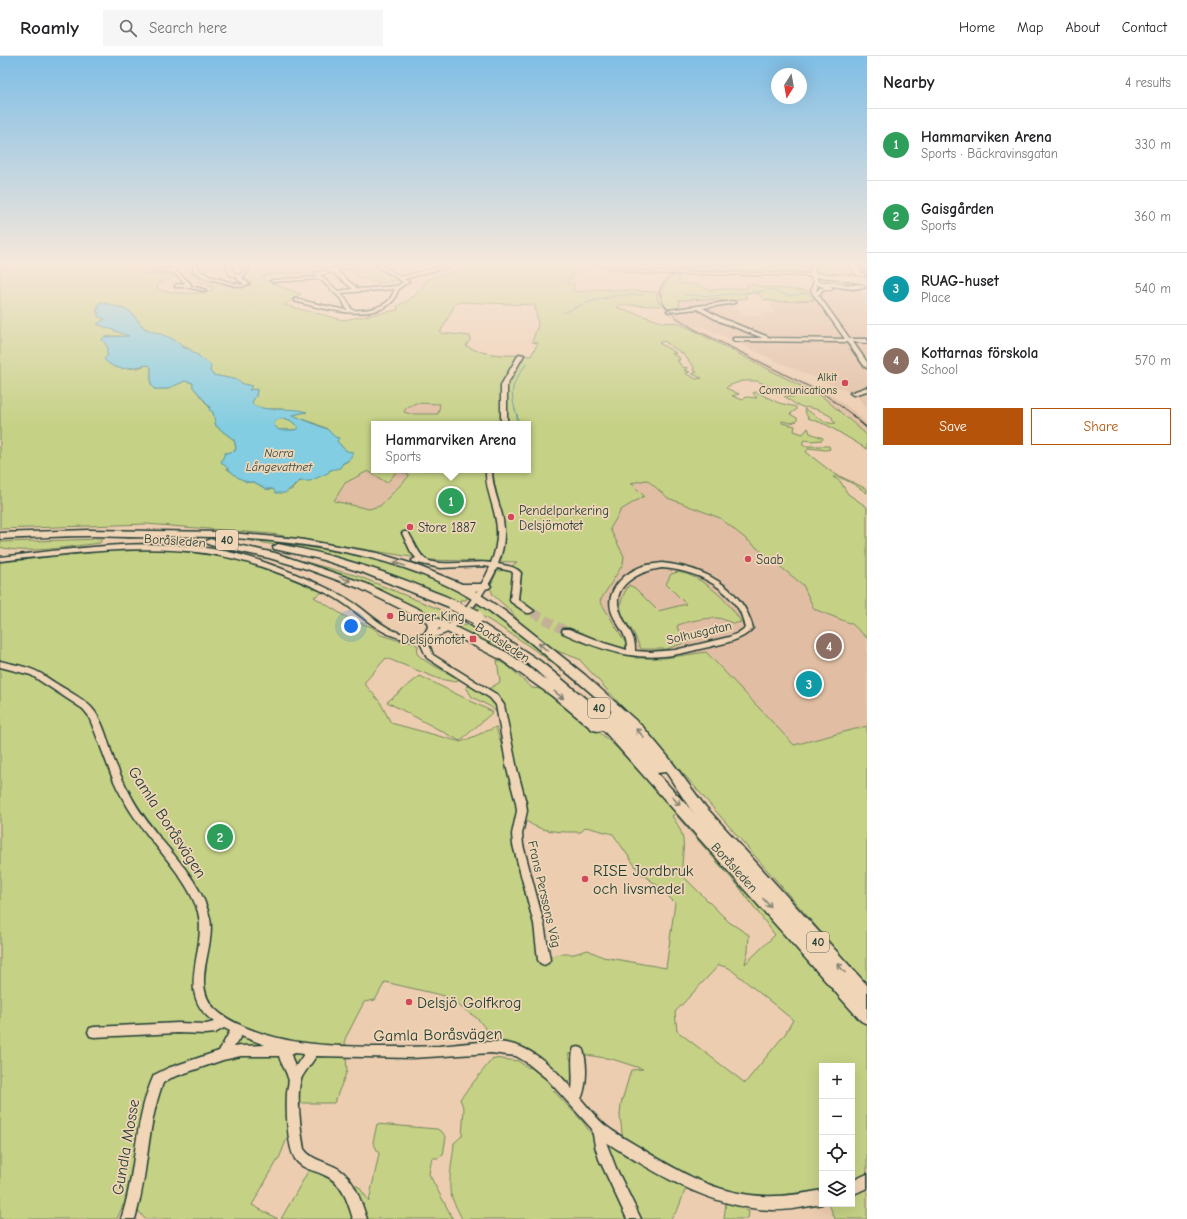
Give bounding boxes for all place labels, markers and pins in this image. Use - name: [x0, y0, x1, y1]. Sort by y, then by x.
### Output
- place label: Alkit Communications: [759, 371, 838, 397]
- marker: Alkit Communications: [840, 378, 850, 388]
- pin: 1: [438, 486, 464, 516]
- place label: Pendelparkering Delsjömotet: [519, 503, 609, 533]
- marker: Pendelparkering Delsjömotet: [506, 512, 516, 522]
- place label: Store 1887: [418, 520, 476, 535]
- marker: Store 1887: [405, 522, 415, 532]
- place label: Saab: [756, 552, 784, 567]
- marker: Saab: [743, 554, 753, 564]
- place label: Burger King: [398, 609, 465, 624]
- marker: Burger King: [385, 611, 395, 621]
- pin: 4: [816, 631, 842, 661]
- place label: Delsjömotet: [401, 632, 466, 647]
- marker: Delsjömotet: [468, 634, 478, 644]
- pin: 3: [796, 669, 822, 699]
- pin: 2: [207, 822, 233, 852]
- place label: RISE Jordbruk och livsmedel: [593, 862, 694, 898]
- marker: RISE Jordbruk och livsmedel: [580, 874, 590, 884]
- place label: Delsjö Golfkrog: [417, 994, 521, 1012]
- marker: Delsjö Golfkrog: [404, 997, 414, 1007]

